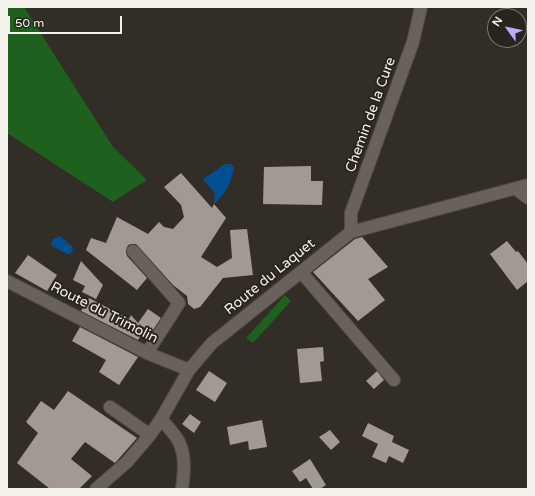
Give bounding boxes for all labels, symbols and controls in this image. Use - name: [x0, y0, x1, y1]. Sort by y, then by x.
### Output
- scale bar: [10, 8, 124, 34]
- north arrow: [487, 8, 527, 48]
- text: N: [489, 14, 505, 29]
- text: 50 m: [15, 16, 44, 30]
- street label: Chemin de la Cure: [342, 55, 400, 175]
- street label: Route du Laquet: [221, 235, 319, 319]
- street label: Route du Trimolin: [48, 279, 160, 347]

